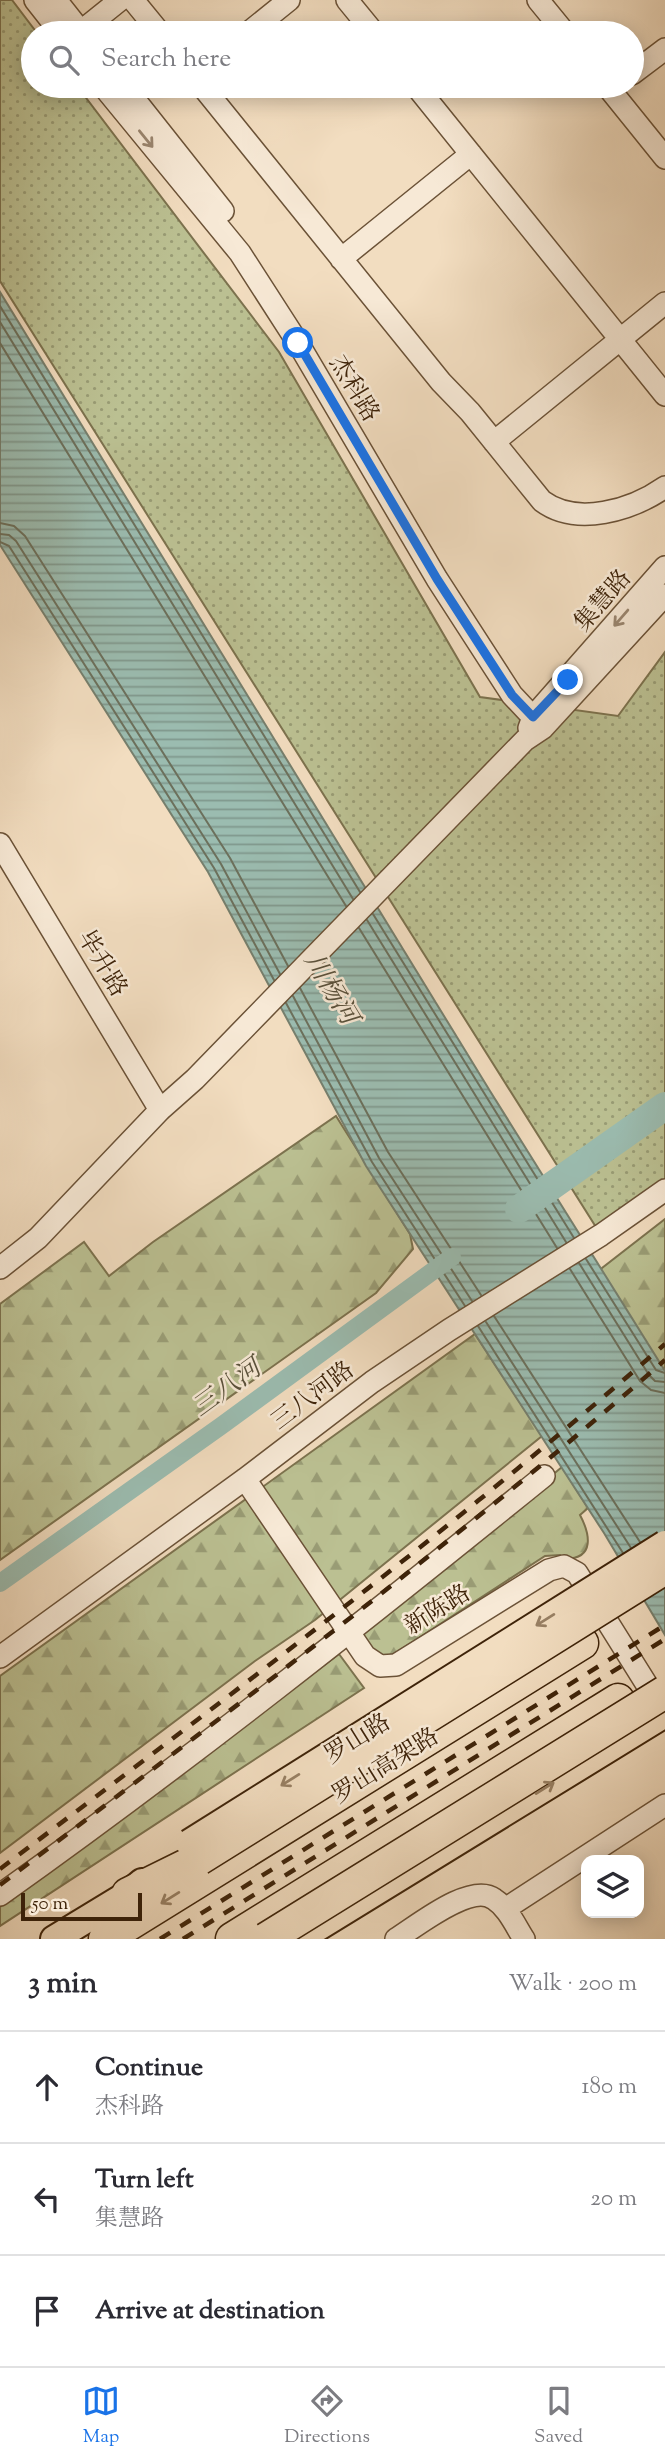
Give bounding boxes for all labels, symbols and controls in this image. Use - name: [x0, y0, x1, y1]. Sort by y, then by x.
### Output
- search box: [21, 21, 644, 98]
- icon: search: [45, 41, 83, 79]
- text: Search here: [101, 41, 231, 78]
- one-way arrow: [138, 129, 153, 148]
- route start: [282, 327, 313, 358]
- street label: 杰科路: [320, 349, 386, 429]
- street label: 集慧路: [567, 563, 640, 640]
- one-way arrow: [613, 609, 629, 627]
- route end: [552, 664, 583, 695]
- street label: 毕升路: [68, 924, 134, 1004]
- water label: 川杨河: [294, 946, 368, 1036]
- water label: 三八河: [185, 1349, 273, 1427]
- street label: 三八河路: [265, 1354, 362, 1439]
- street label: 新陈路: [399, 1577, 478, 1644]
- one-way arrow: [536, 1612, 555, 1627]
- street label: 罗山路: [319, 1706, 398, 1773]
- street label: 罗山高架路: [326, 1720, 446, 1813]
- one-way arrow: [281, 1772, 300, 1787]
- one-way arrow: [535, 1780, 555, 1794]
- map controls: [581, 1855, 644, 1918]
- button: layers: [581, 1855, 644, 1918]
- scale bar: [21, 1890, 142, 1922]
- text: 50 m: [32, 1891, 68, 1918]
- one-way arrow: [161, 1892, 181, 1906]
- text: 3 min: [28, 1963, 98, 2006]
- text: Walk · 200 m: [508, 1968, 637, 2001]
- text: Continue: [95, 2050, 203, 2087]
- icon: ahead: [28, 2068, 66, 2106]
- text: 180 m: [582, 2071, 637, 2104]
- text: 杰科路: [95, 2091, 164, 2124]
- text: Turn left: [95, 2162, 194, 2199]
- icon: left: [28, 2180, 66, 2218]
- text: 20 m: [590, 2183, 637, 2216]
- text: 集慧路: [95, 2203, 164, 2236]
- icon: arrive: [28, 2292, 66, 2330]
- text: Arrive at destination: [95, 2293, 325, 2330]
- tab: Map: [82, 2382, 120, 2451]
- tab: Directions: [284, 2382, 370, 2451]
- tab: Saved: [534, 2382, 583, 2451]

